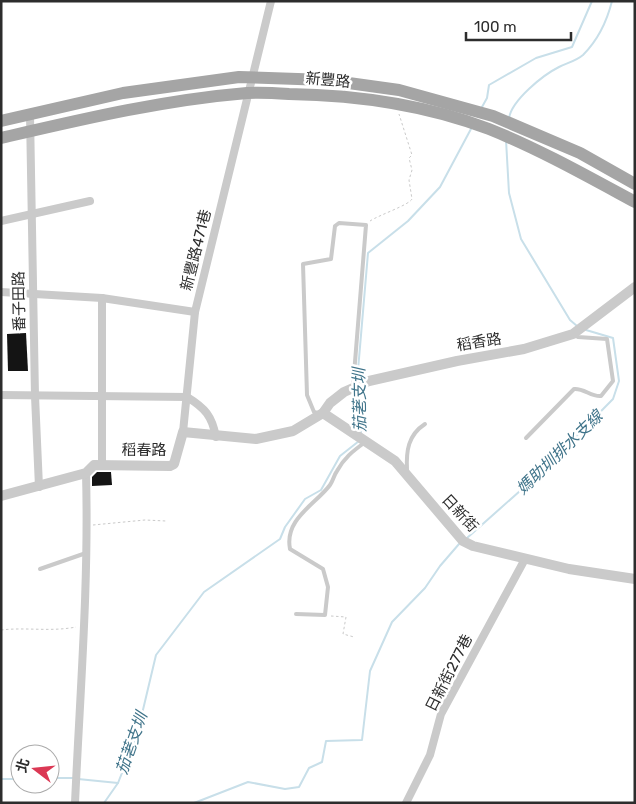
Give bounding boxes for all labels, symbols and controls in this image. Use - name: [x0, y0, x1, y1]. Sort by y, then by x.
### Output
- scale bar: [466, 10, 571, 42]
- text: 100 m: [474, 18, 516, 36]
- street label: 新豐路: [305, 69, 351, 91]
- street label: 新豐路471巷: [177, 207, 215, 293]
- street label: 番子田路: [9, 271, 29, 331]
- street label: 稻香路: [455, 330, 503, 354]
- water label: 茄荖支圳: [349, 366, 370, 432]
- water label: 媽助圳排水支線: [512, 405, 608, 498]
- street label: 稻春路: [121, 441, 167, 459]
- street label: 日新街: [438, 490, 482, 536]
- street label: 日新街277巷: [422, 631, 476, 715]
- water label: 茄荖支圳: [112, 708, 152, 777]
- north arrow: [10, 744, 60, 794]
- text: 北: [13, 756, 33, 775]

